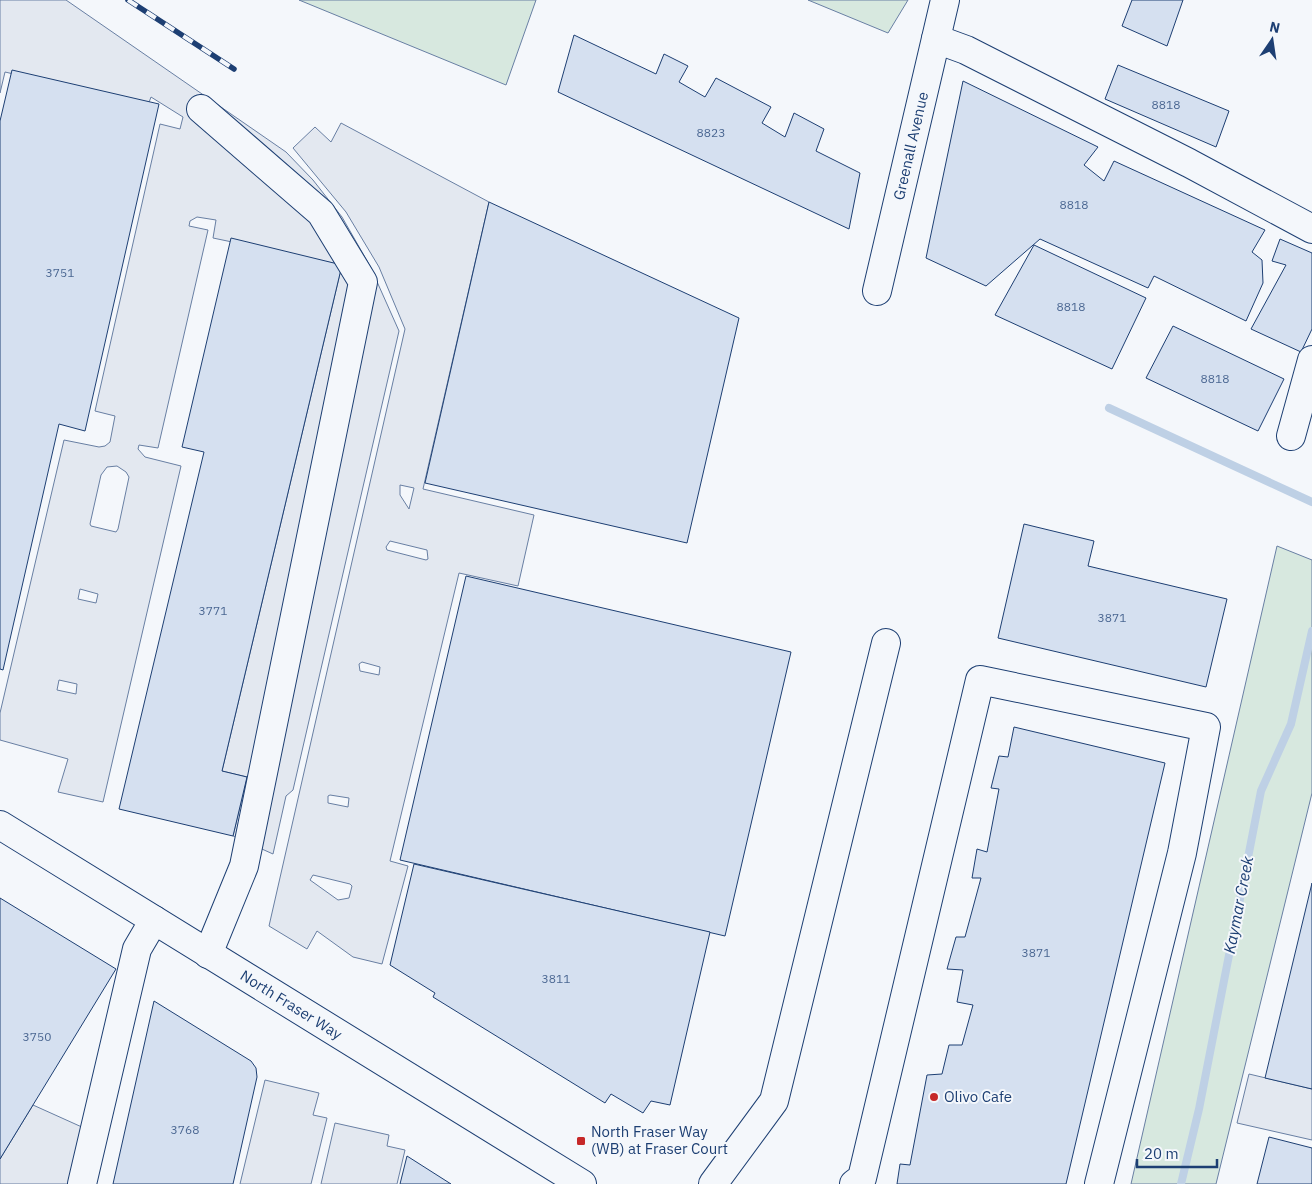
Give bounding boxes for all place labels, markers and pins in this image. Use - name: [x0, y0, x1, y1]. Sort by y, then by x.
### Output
- place label: Olivo Cafe: [944, 1087, 1012, 1106]
- marker: Olivo Cafe: [928, 1091, 940, 1103]
- place label: North Fraser Way (WB) at Fraser Court: [591, 1122, 728, 1158]
- marker: North Fraser Way (WB) at Fraser Court: [575, 1135, 587, 1147]

